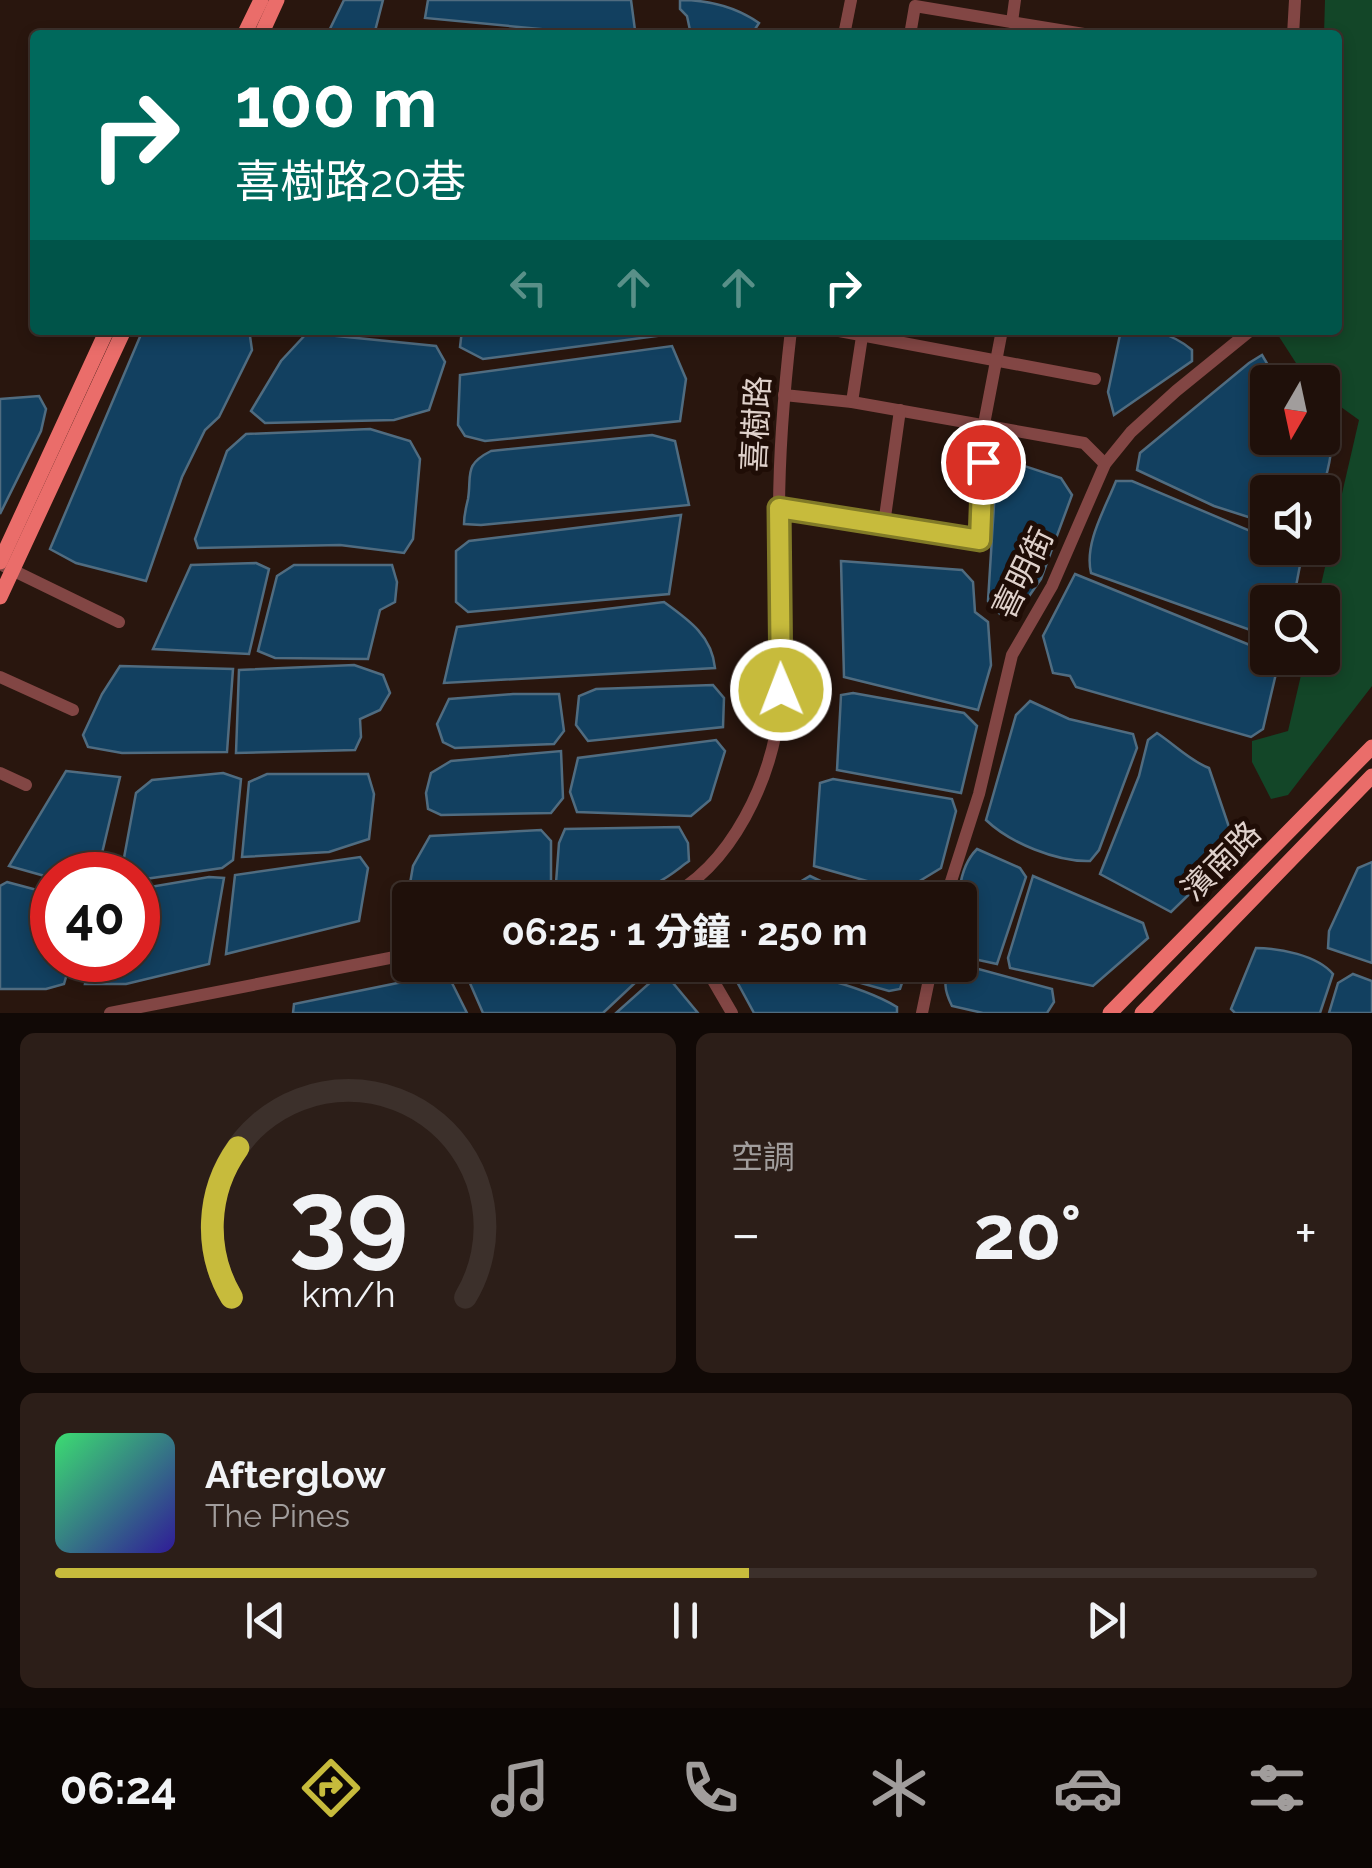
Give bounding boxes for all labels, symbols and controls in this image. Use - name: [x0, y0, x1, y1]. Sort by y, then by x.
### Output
- text: 100 m: [235, 61, 438, 143]
- icon: right: [70, 70, 200, 200]
- text: 喜樹路20巷: [235, 155, 466, 208]
- icon: left: [501, 260, 556, 315]
- icon: ahead: [606, 260, 661, 315]
- icon: ahead: [711, 260, 766, 315]
- icon: right: [816, 260, 871, 315]
- north arrow: [1250, 365, 1340, 455]
- map controls: [1250, 365, 1340, 675]
- street label: 喜樹路: [735, 375, 776, 473]
- pin: [941, 420, 1026, 505]
- icon: arrive: [956, 435, 1011, 490]
- button: sound: [1250, 475, 1340, 565]
- street label: 喜明街: [985, 522, 1060, 624]
- button: search: [1250, 585, 1340, 675]
- position arrow: [729, 638, 833, 742]
- street label: 濱南路: [1174, 814, 1268, 908]
- speed limit sign: 40: [30, 852, 160, 982]
- text: 06:25 · 1 分鐘 · 250 m: [501, 909, 868, 954]
- text: 空調: [731, 1138, 795, 1175]
- text: 39: [288, 1157, 408, 1279]
- text: 20°: [973, 1188, 1082, 1277]
- text: −: [731, 1201, 761, 1266]
- text: +: [1294, 1201, 1317, 1266]
- text: km/h: [301, 1273, 395, 1315]
- text: Afterglow: [205, 1452, 386, 1497]
- text: The Pines: [205, 1497, 350, 1534]
- icon: previous: [238, 1593, 293, 1648]
- icon: pause: [658, 1593, 713, 1648]
- icon: next: [1079, 1593, 1134, 1648]
- icon: directions: [296, 1753, 366, 1823]
- icon: music: [485, 1753, 555, 1823]
- icon: phone: [675, 1753, 745, 1823]
- icon: climate: [864, 1753, 934, 1823]
- icon: car: [1053, 1753, 1123, 1823]
- icon: filters: [1242, 1753, 1312, 1823]
- text: 06:24: [60, 1762, 177, 1815]

